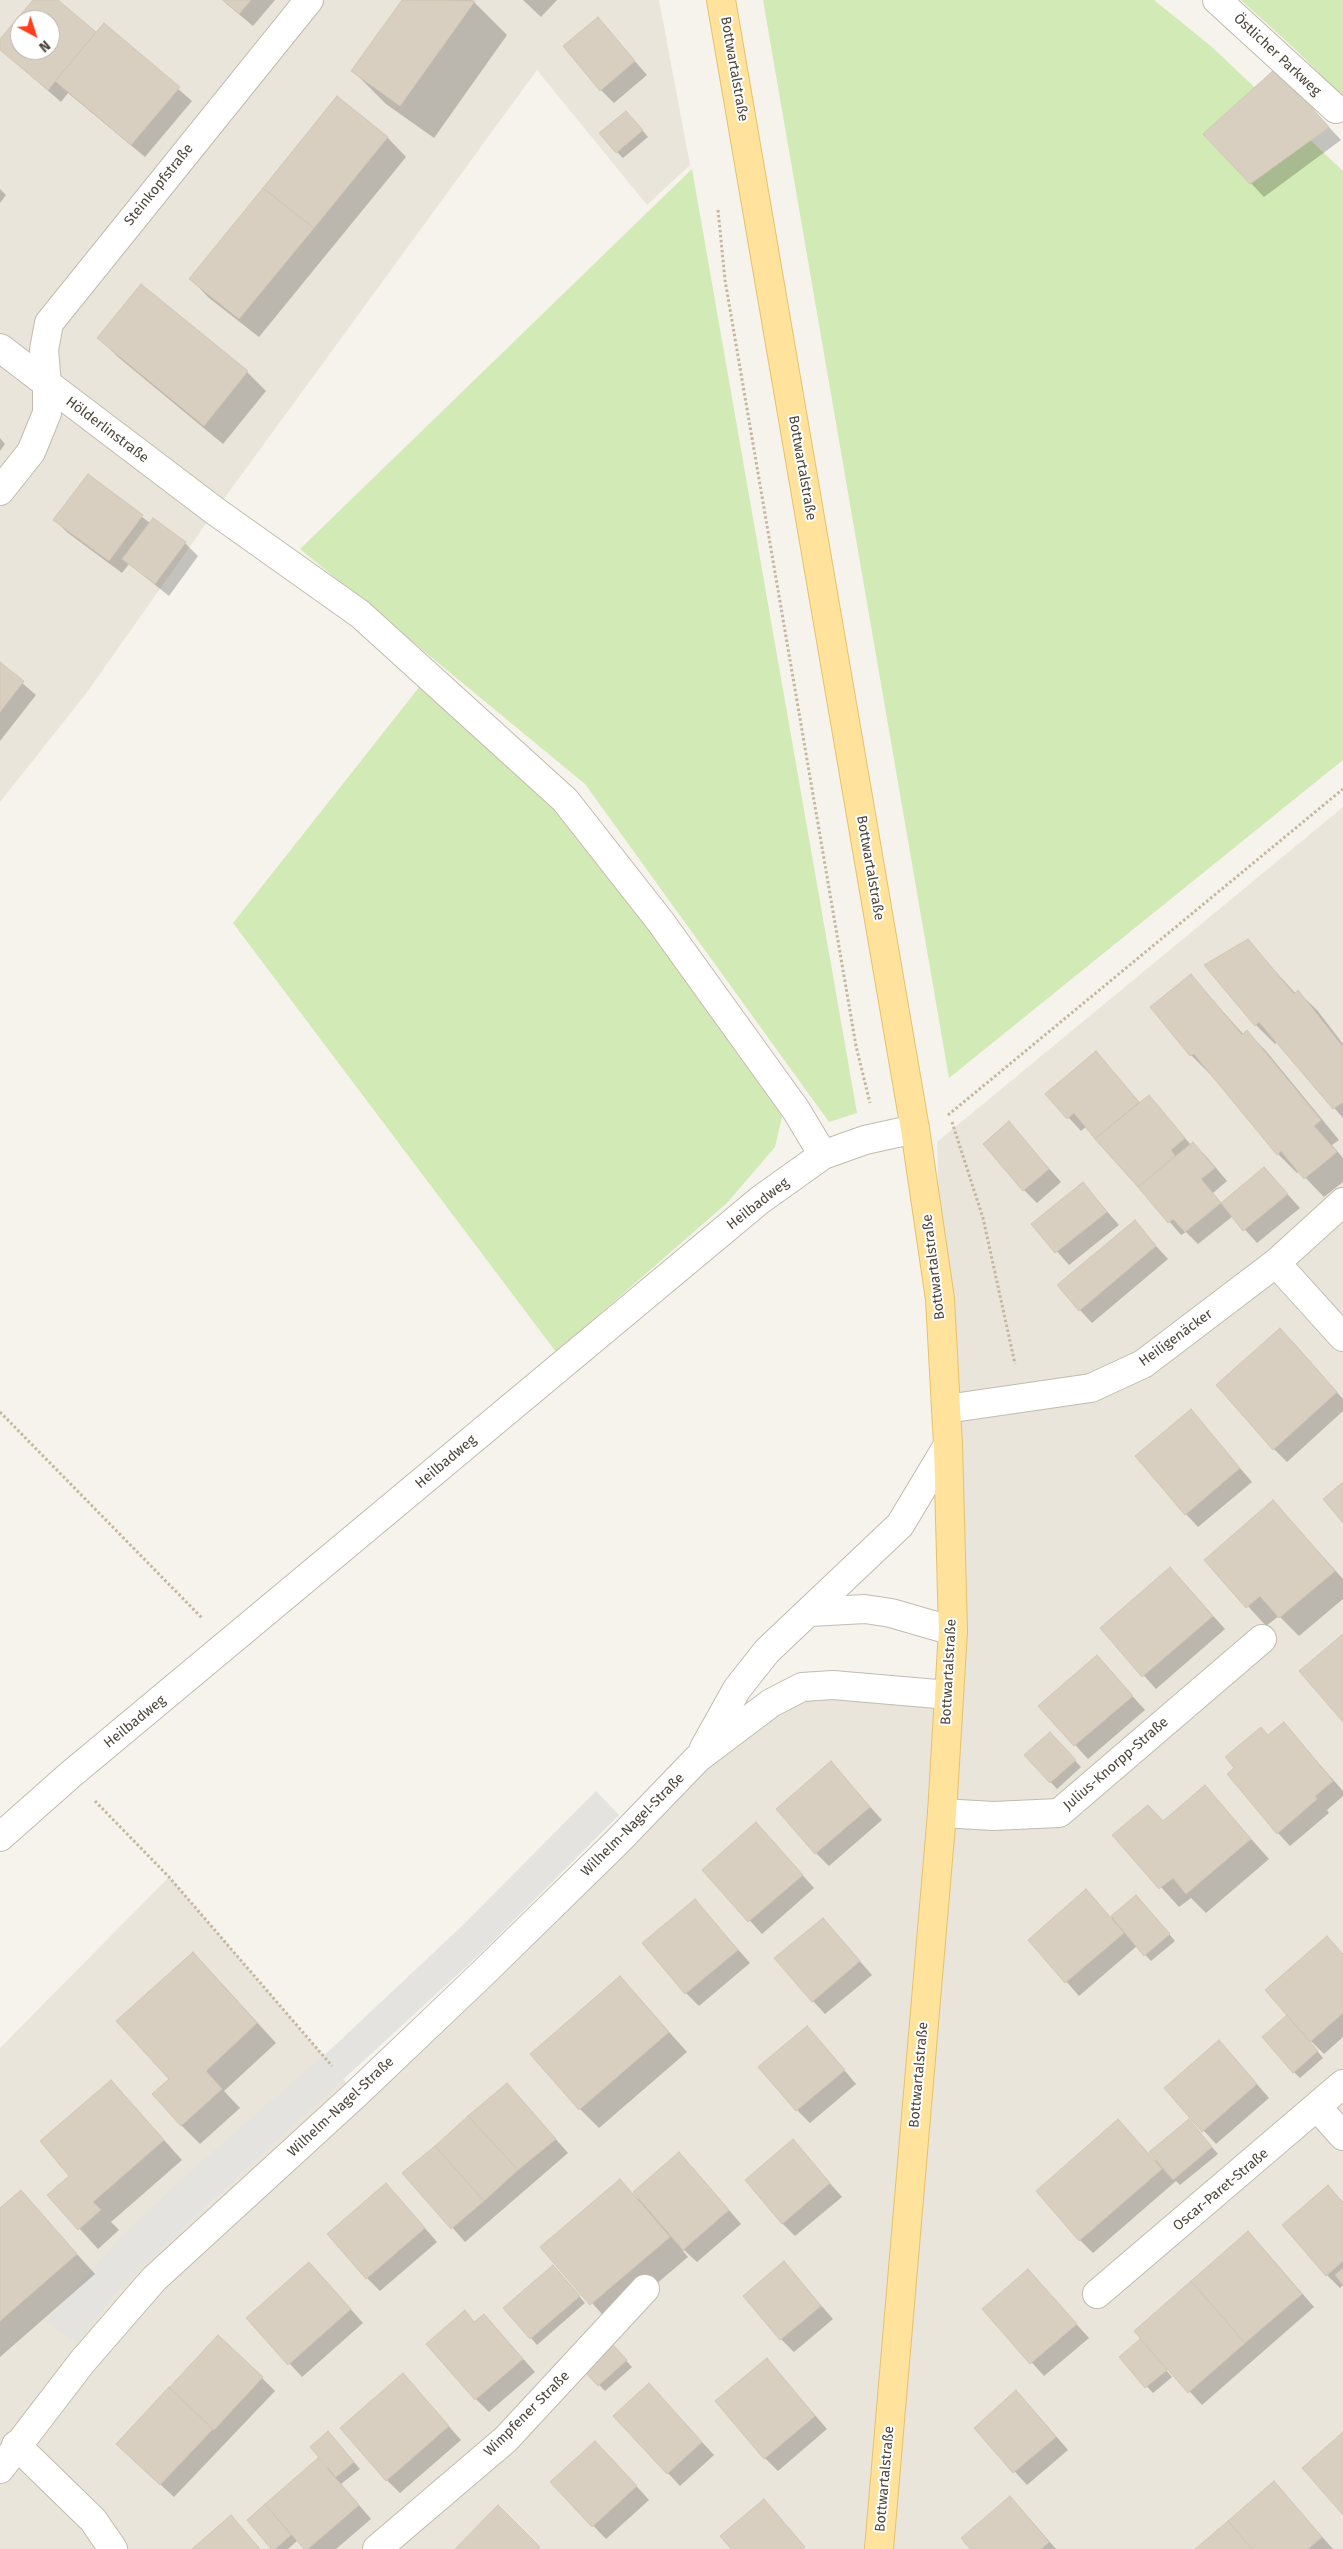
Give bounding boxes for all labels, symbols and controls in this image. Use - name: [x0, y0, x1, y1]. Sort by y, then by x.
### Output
- north arrow: [10, 10, 60, 60]
- street label: Östlicher Parkweg: [1230, 10, 1324, 100]
- street label: Bottwartalstraße: [717, 15, 751, 123]
- text: N: [35, 37, 53, 56]
- street label: Steinkopfstraße: [121, 141, 197, 229]
- street label: Hölderlinstraße: [62, 393, 152, 467]
- street label: Bottwartalstraße: [785, 414, 819, 522]
- street label: Bottwartalstraße: [853, 814, 887, 922]
- street label: Heilbadweg: [724, 1175, 792, 1233]
- street label: Bottwartalstraße: [919, 1213, 949, 1321]
- street label: Heiligenäcker: [1136, 1306, 1216, 1370]
- street label: Heilbadweg: [412, 1432, 480, 1492]
- street label: Bottwartalstraße: [938, 1618, 960, 1726]
- street label: Heilbadweg: [101, 1692, 169, 1752]
- street label: Julius-Knorpp-Straße: [1060, 1714, 1172, 1814]
- street label: Wilhelm-Nagel-Straße: [578, 1770, 688, 1880]
- street label: Bottwartalstraße: [906, 2021, 932, 2129]
- street label: Wilhelm-Nagel-Straße: [284, 2053, 398, 2161]
- street label: Oscar-Paret-Straße: [1170, 2145, 1272, 2235]
- street label: Wimpfener Straße: [481, 2368, 573, 2460]
- street label: Bottwartalstraße: [872, 2425, 898, 2533]

